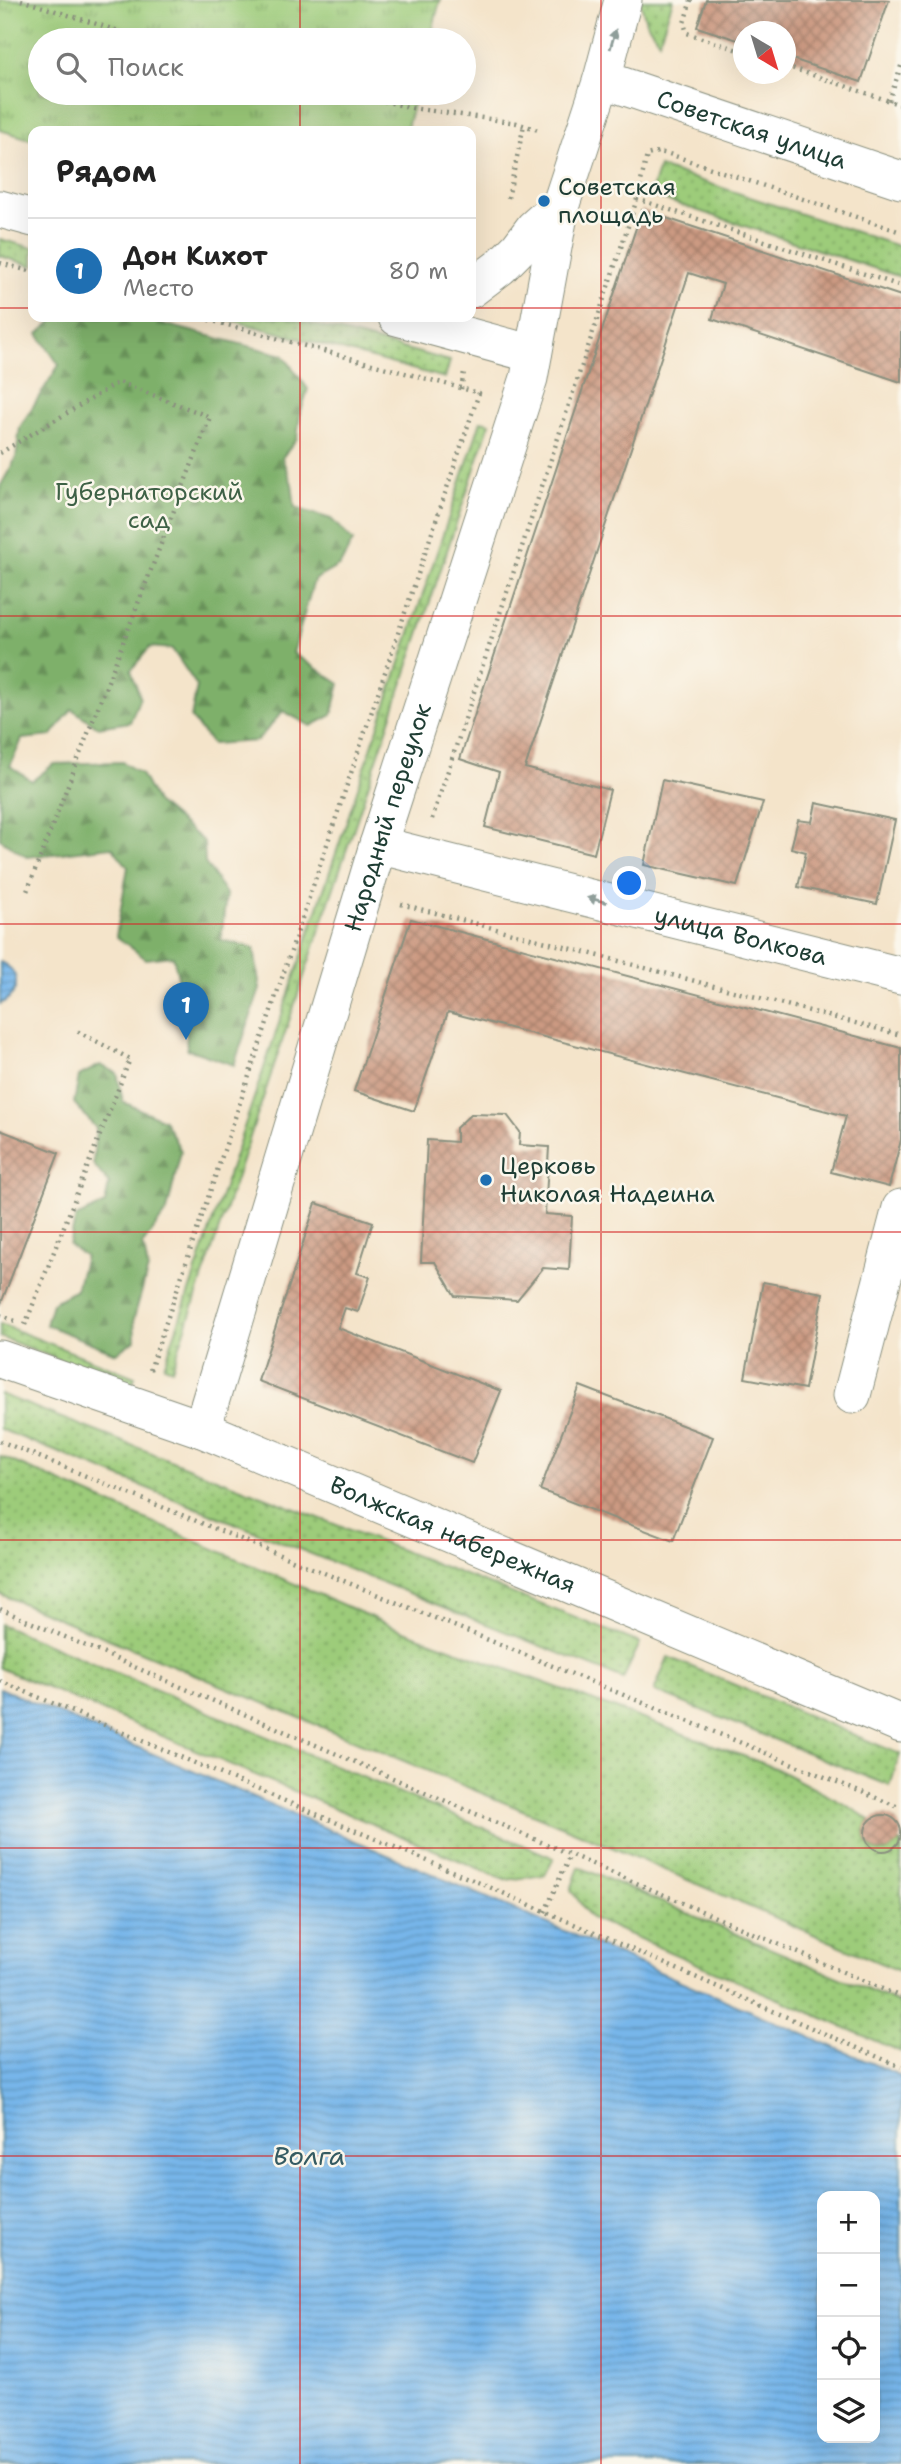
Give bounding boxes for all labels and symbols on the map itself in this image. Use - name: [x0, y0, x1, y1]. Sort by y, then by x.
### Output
- north arrow: [733, 21, 796, 84]
- one-way arrow: [608, 28, 618, 49]
- street label: Советская улица: [652, 83, 851, 177]
- place label: Советская площадь: [558, 171, 676, 231]
- marker: Советская площадь: [536, 193, 552, 209]
- park label: Губернаторский сад: [55, 476, 243, 536]
- street label: Народный переулок: [337, 699, 439, 936]
- your location: [612, 866, 646, 900]
- one-way arrow: [586, 894, 608, 905]
- street label: улица Волкова: [651, 899, 830, 973]
- pin: 1: [163, 982, 209, 1040]
- place label: Церковь Николая Надеина: [500, 1150, 715, 1210]
- marker: Церковь Николая Надеина: [478, 1172, 494, 1188]
- street label: Волжская набережная: [325, 1469, 581, 1601]
- water label: Волга: [273, 2138, 345, 2173]

